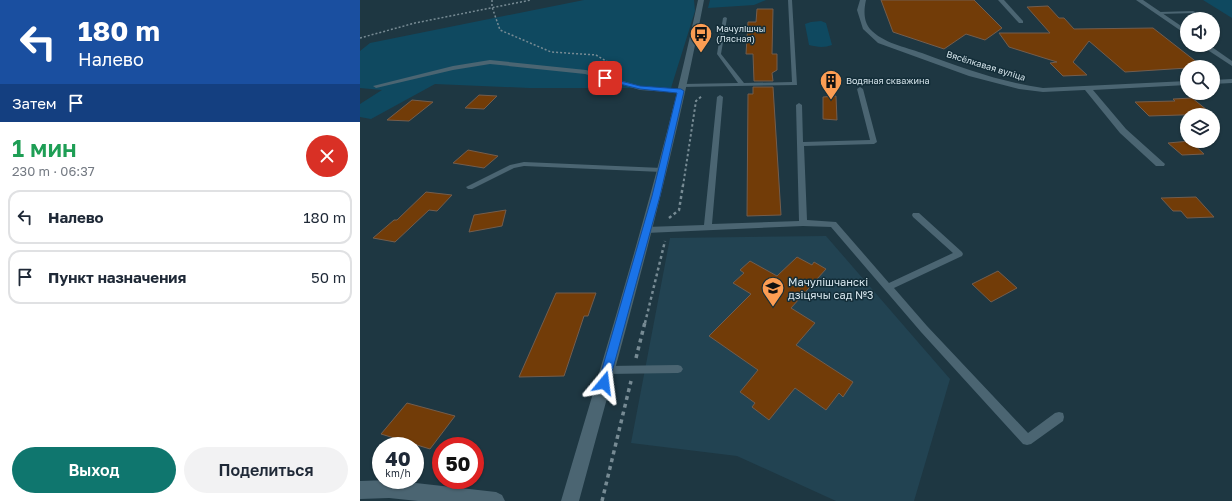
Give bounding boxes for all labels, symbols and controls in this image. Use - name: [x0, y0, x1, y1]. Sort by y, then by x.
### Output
- map controls: [1180, 12, 1220, 148]
- button: sound: [1180, 12, 1220, 52]
- text: 180 m: [78, 14, 160, 47]
- icon: left: [12, 16, 64, 68]
- bus stop icon: Мачулішчы (Лясная): [688, 21, 714, 54]
- place label: Мачулішчы (Лясная): [716, 23, 765, 44]
- text: Налево: [78, 48, 144, 70]
- street label: Вясёлкавая вуліца: [945, 48, 1027, 83]
- button: search: [1180, 60, 1220, 100]
- pin: [588, 61, 622, 95]
- icon: arrive: [594, 67, 616, 89]
- building icon: Водяная скважина: [818, 68, 844, 101]
- place label: Водяная скважина: [846, 75, 929, 86]
- icon: arrive: [65, 92, 87, 114]
- text: Затем: [12, 94, 57, 112]
- button: layers: [1180, 108, 1220, 148]
- text: 1 мин: [12, 133, 77, 162]
- button: close: [306, 135, 348, 177]
- text: 230 m · 06:37: [12, 163, 95, 179]
- icon: left: [14, 206, 36, 228]
- text: Налево: [48, 208, 104, 226]
- text: 180 m: [303, 208, 346, 226]
- icon: arrive: [14, 266, 36, 288]
- text: Пункт назначения: [48, 268, 186, 286]
- text: 50 m: [311, 268, 346, 286]
- school or university icon: Мачулішчанскі дзіцячы сад №3: [760, 275, 786, 308]
- place label: Мачулішчанскі дзіцячы сад №3: [788, 275, 874, 301]
- position arrow: [583, 362, 625, 404]
- speed limit sign: 50: [432, 437, 484, 489]
- text: 40: [385, 446, 411, 470]
- button: Выход: [12, 447, 176, 493]
- button: Поделиться: [184, 447, 348, 493]
- text: km/h: [385, 467, 411, 479]

